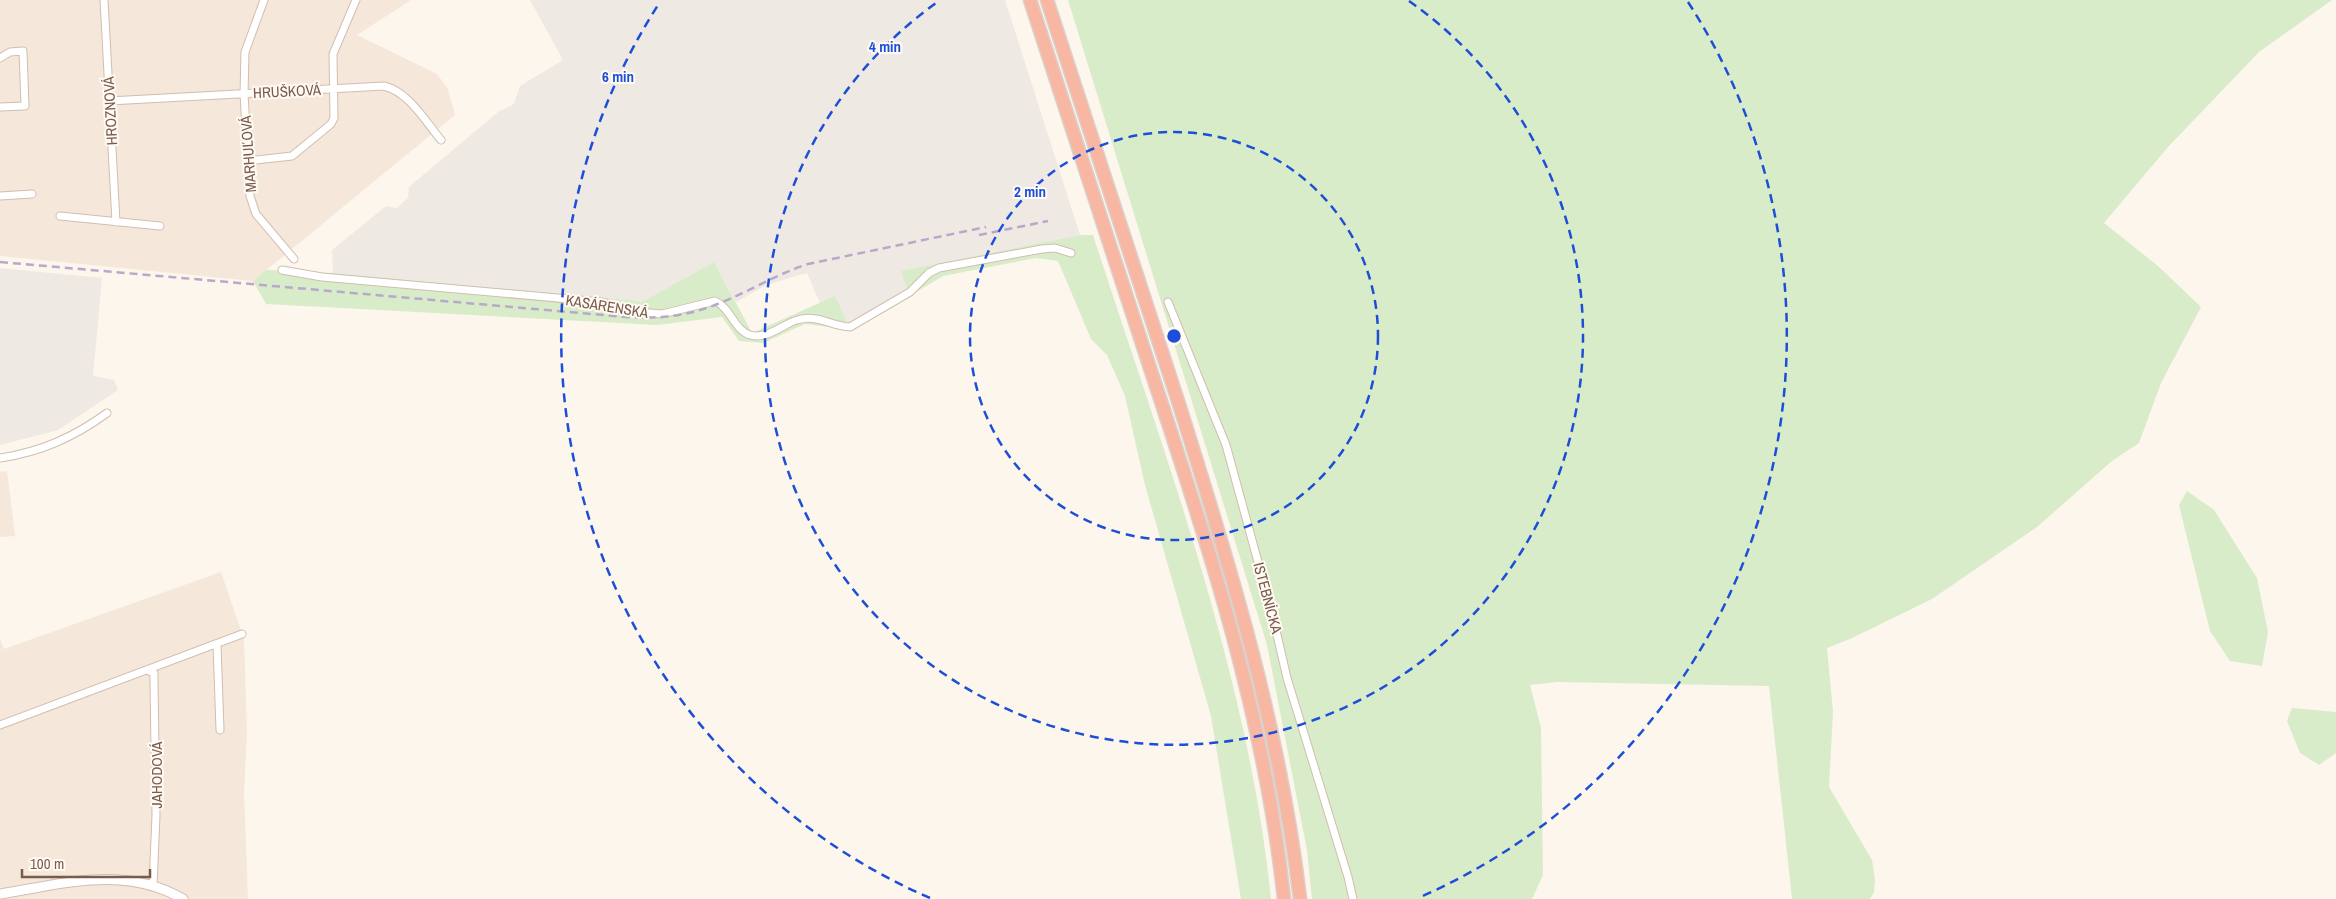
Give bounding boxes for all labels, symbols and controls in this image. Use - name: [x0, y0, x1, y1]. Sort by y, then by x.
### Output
- text: 4 min: [869, 36, 901, 57]
- text: 6 min: [602, 66, 634, 87]
- street label: HROZNOVÁ: [98, 75, 122, 146]
- street label: HRUŠKOVÁ: [252, 79, 322, 103]
- street label: MARHUĽOVÁ: [235, 114, 261, 193]
- text: 2 min: [1014, 181, 1046, 202]
- street label: KASÁRENSKÁ: [564, 289, 651, 323]
- centre of rings: [1165, 327, 1183, 345]
- street label: ISTEBNÍCKA: [1248, 560, 1288, 637]
- street label: JAHODOVÁ: [146, 741, 167, 808]
- scale bar: [22, 846, 150, 878]
- text: 100 m: [30, 853, 64, 874]

